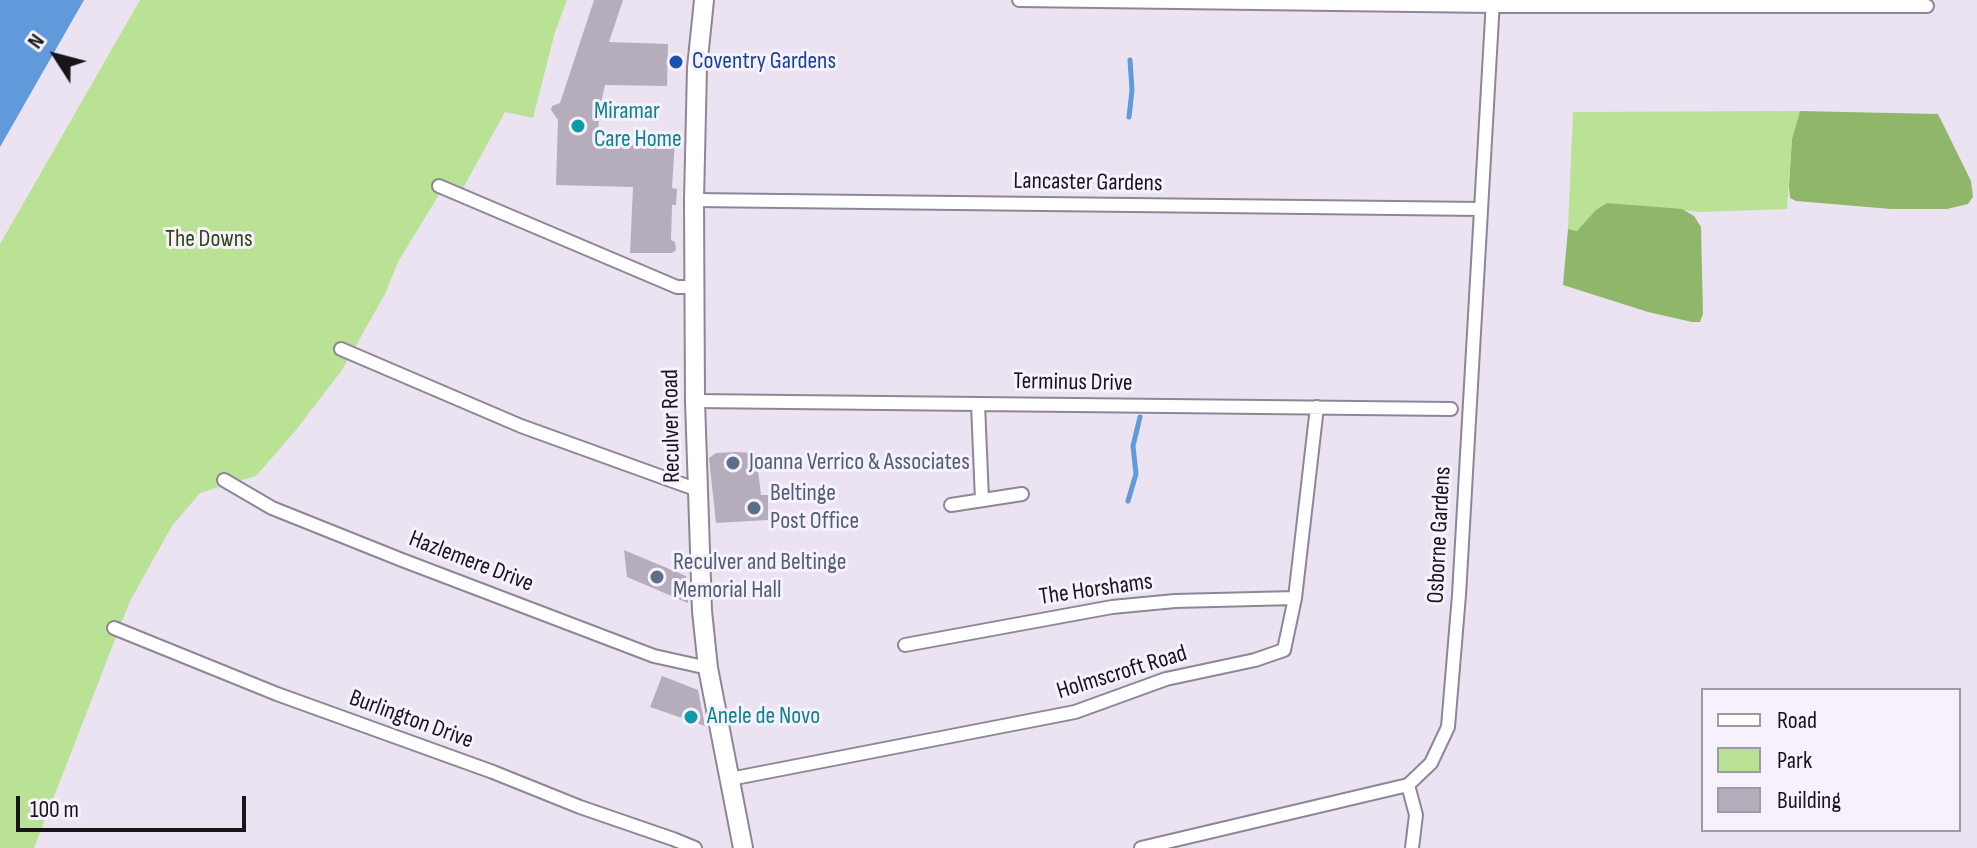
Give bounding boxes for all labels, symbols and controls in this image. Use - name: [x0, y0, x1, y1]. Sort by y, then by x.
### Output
- north arrow: [16, 16, 96, 96]
- text: N: [22, 29, 51, 54]
- place label: Coventry Gardens: [692, 48, 836, 76]
- marker: Coventry Gardens: [667, 53, 685, 71]
- place label: Miramar Care Home: [594, 98, 682, 154]
- marker: Miramar Care Home: [569, 117, 587, 135]
- street label: Lancaster Gardens: [1013, 167, 1163, 199]
- park label: The Downs: [165, 226, 253, 254]
- street label: Terminus Drive: [1013, 368, 1133, 398]
- street label: Reculver Road: [657, 369, 687, 483]
- place label: Joanna Verrico & Associates: [749, 449, 970, 477]
- marker: Joanna Verrico & Associates: [724, 454, 742, 472]
- street label: Osborne Gardens: [1422, 466, 1458, 604]
- place label: Beltinge Post Office: [770, 480, 859, 536]
- marker: Beltinge Post Office: [745, 499, 763, 517]
- street label: Hazlemere Drive: [405, 525, 537, 599]
- place label: Reculver and Beltinge Memorial Hall: [673, 549, 846, 605]
- marker: Reculver and Beltinge Memorial Hall: [648, 568, 666, 586]
- street label: The Horshams: [1038, 568, 1154, 612]
- street label: Holmscroft Road: [1053, 640, 1191, 706]
- street label: Burlington Drive: [345, 684, 477, 756]
- legend: [1701, 688, 1961, 832]
- place label: Anele de Novo: [707, 703, 820, 731]
- text: Road: [1777, 706, 1817, 735]
- marker: Anele de Novo: [682, 708, 700, 726]
- text: Park: [1777, 746, 1812, 775]
- scale bar: [20, 780, 250, 830]
- text: Building: [1777, 786, 1841, 815]
- text: 100 m: [30, 795, 79, 824]

